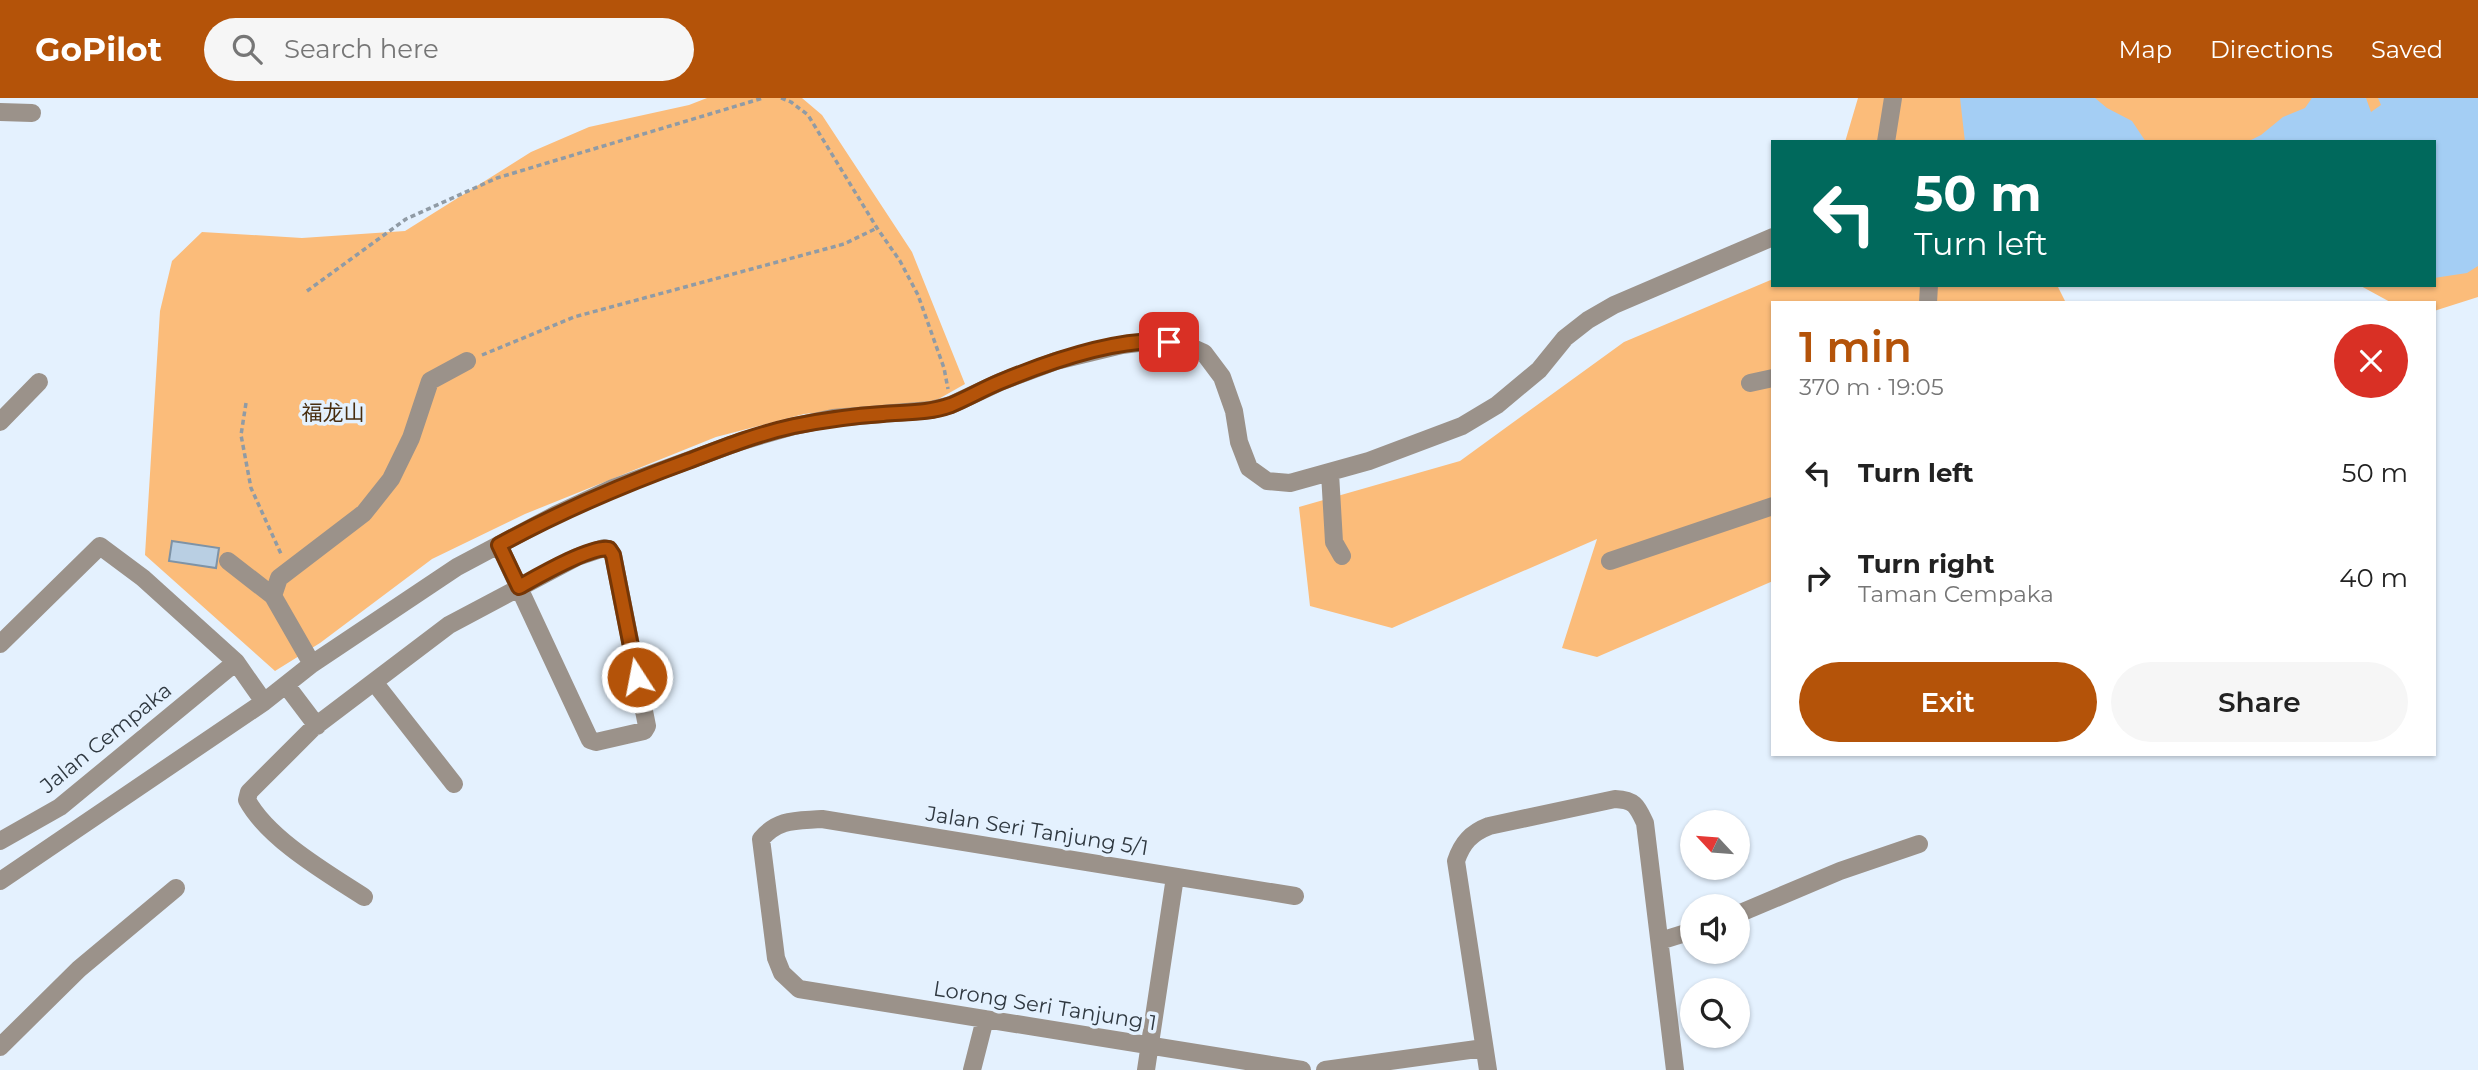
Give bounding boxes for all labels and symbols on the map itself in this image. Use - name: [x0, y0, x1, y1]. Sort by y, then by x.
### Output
- pin: [1139, 312, 1199, 372]
- park label: 福龙山: [302, 400, 365, 425]
- position arrow: [600, 640, 674, 714]
- street label: Jalan Cempaka: [34, 677, 176, 799]
- street label: Jalan Seri Tanjung 5/1: [923, 800, 1150, 860]
- north arrow: [1680, 810, 1750, 880]
- street label: Lorong Seri Tanjung 1: [932, 976, 1158, 1035]

